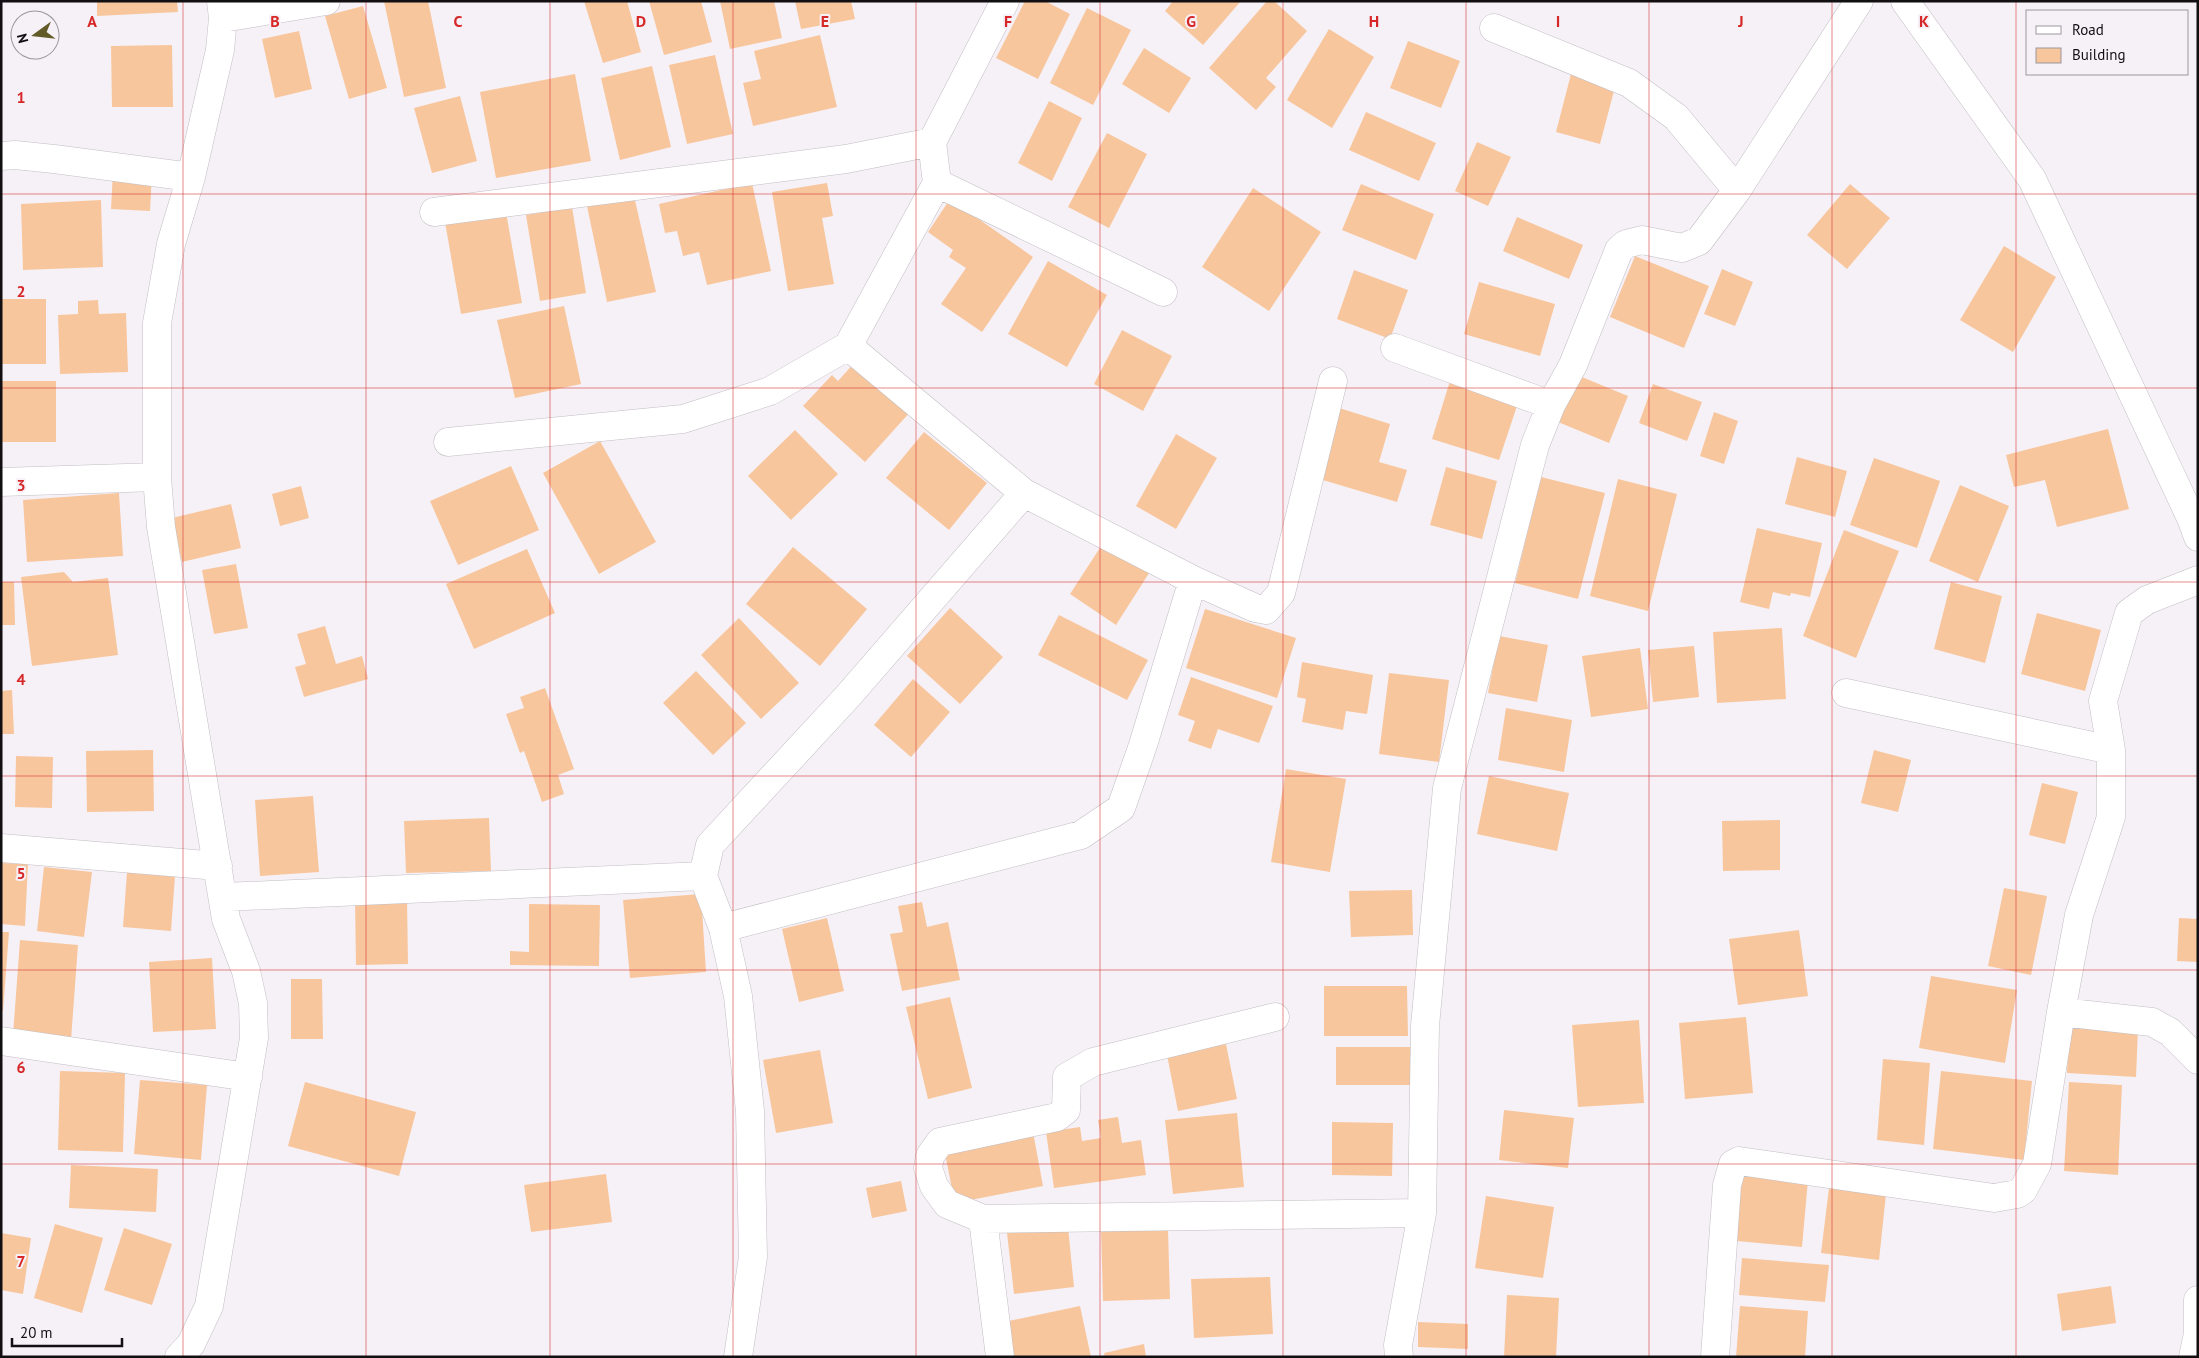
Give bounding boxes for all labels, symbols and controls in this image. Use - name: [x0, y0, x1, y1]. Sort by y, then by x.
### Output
- north arrow: [10, 10, 60, 60]
- legend: [2026, 10, 2189, 75]
- text: A: [87, 11, 97, 31]
- text: B: [270, 11, 280, 31]
- text: C: [454, 11, 463, 31]
- text: D: [636, 11, 646, 31]
- text: E: [821, 11, 829, 31]
- text: F: [1004, 11, 1012, 31]
- text: G: [1186, 11, 1196, 31]
- text: H: [1369, 11, 1379, 31]
- text: I: [1556, 11, 1560, 31]
- text: J: [1737, 11, 1744, 31]
- text: K: [1919, 11, 1929, 31]
- text: Road: [2072, 20, 2104, 39]
- text: N: [13, 32, 32, 45]
- text: Building: [2072, 45, 2126, 64]
- text: 1: [16, 87, 26, 107]
- text: 2: [16, 281, 26, 301]
- text: 3: [16, 475, 26, 495]
- text: 4: [16, 669, 26, 689]
- text: 5: [16, 863, 26, 883]
- text: 6: [16, 1057, 26, 1077]
- text: 7: [16, 1251, 26, 1271]
- scale bar: [12, 1316, 122, 1348]
- text: 20 m: [20, 1323, 53, 1342]

